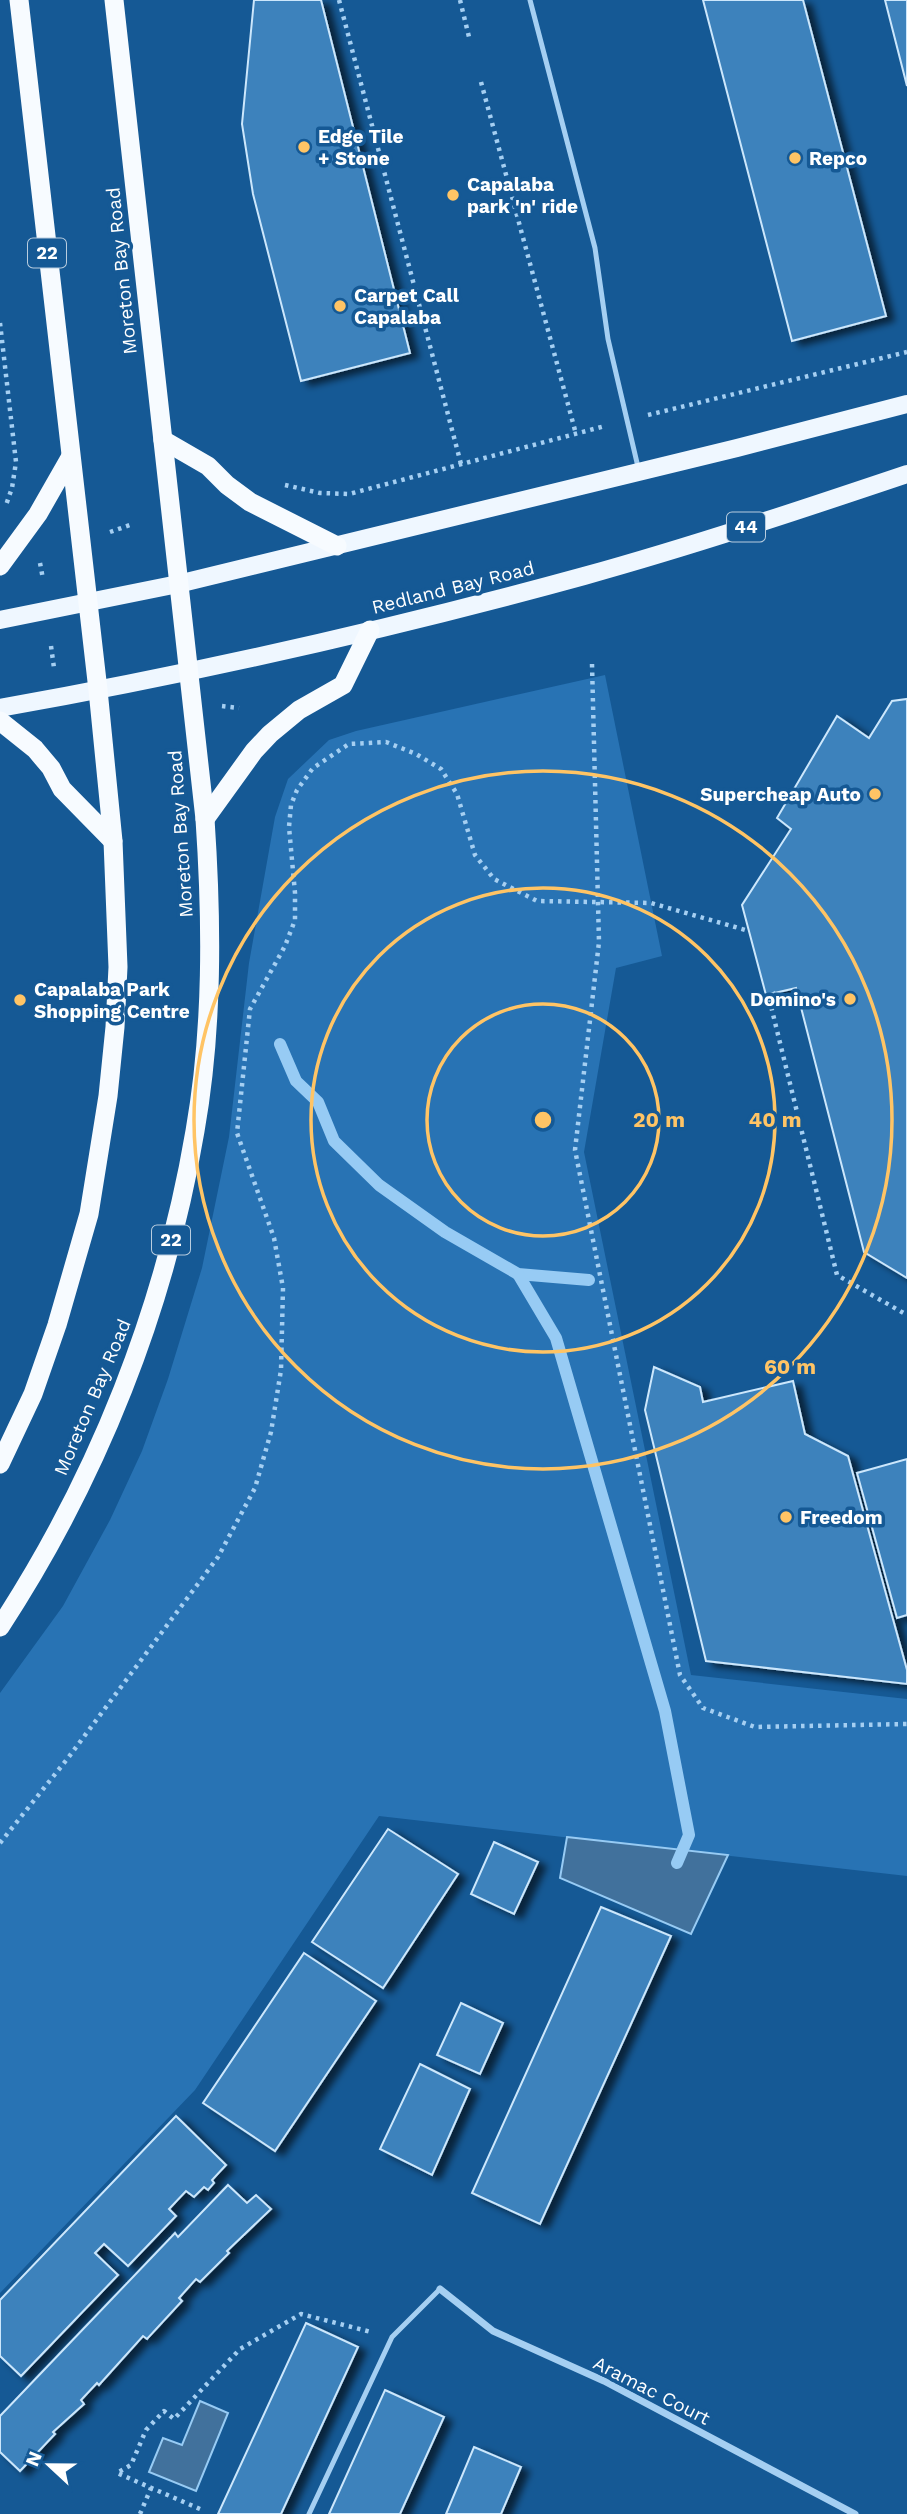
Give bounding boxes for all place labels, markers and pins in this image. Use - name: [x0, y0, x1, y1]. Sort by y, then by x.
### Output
- place label: Edge Tile + Stone: [318, 125, 403, 170]
- marker: Edge Tile + Stone: [296, 139, 312, 155]
- place label: Repco: [809, 147, 867, 170]
- marker: Repco: [787, 150, 803, 166]
- place label: Capalaba park 'n' ride: [467, 173, 578, 218]
- marker: Capalaba park 'n' ride: [445, 187, 461, 203]
- place label: Carpet Call Capalaba: [354, 284, 460, 329]
- marker: Carpet Call Capalaba: [332, 298, 348, 314]
- place label: Supercheap Auto: [700, 783, 861, 806]
- marker: Supercheap Auto: [867, 786, 883, 802]
- place label: Capalaba Park Shopping Centre: [34, 978, 190, 1023]
- place label: Domino's: [750, 988, 836, 1011]
- marker: Domino's: [842, 991, 858, 1007]
- marker: Capalaba Park Shopping Centre: [12, 992, 28, 1008]
- centre of rings: [531, 1108, 555, 1132]
- place label: Freedom: [800, 1506, 883, 1529]
- marker: Freedom: [778, 1509, 794, 1525]

